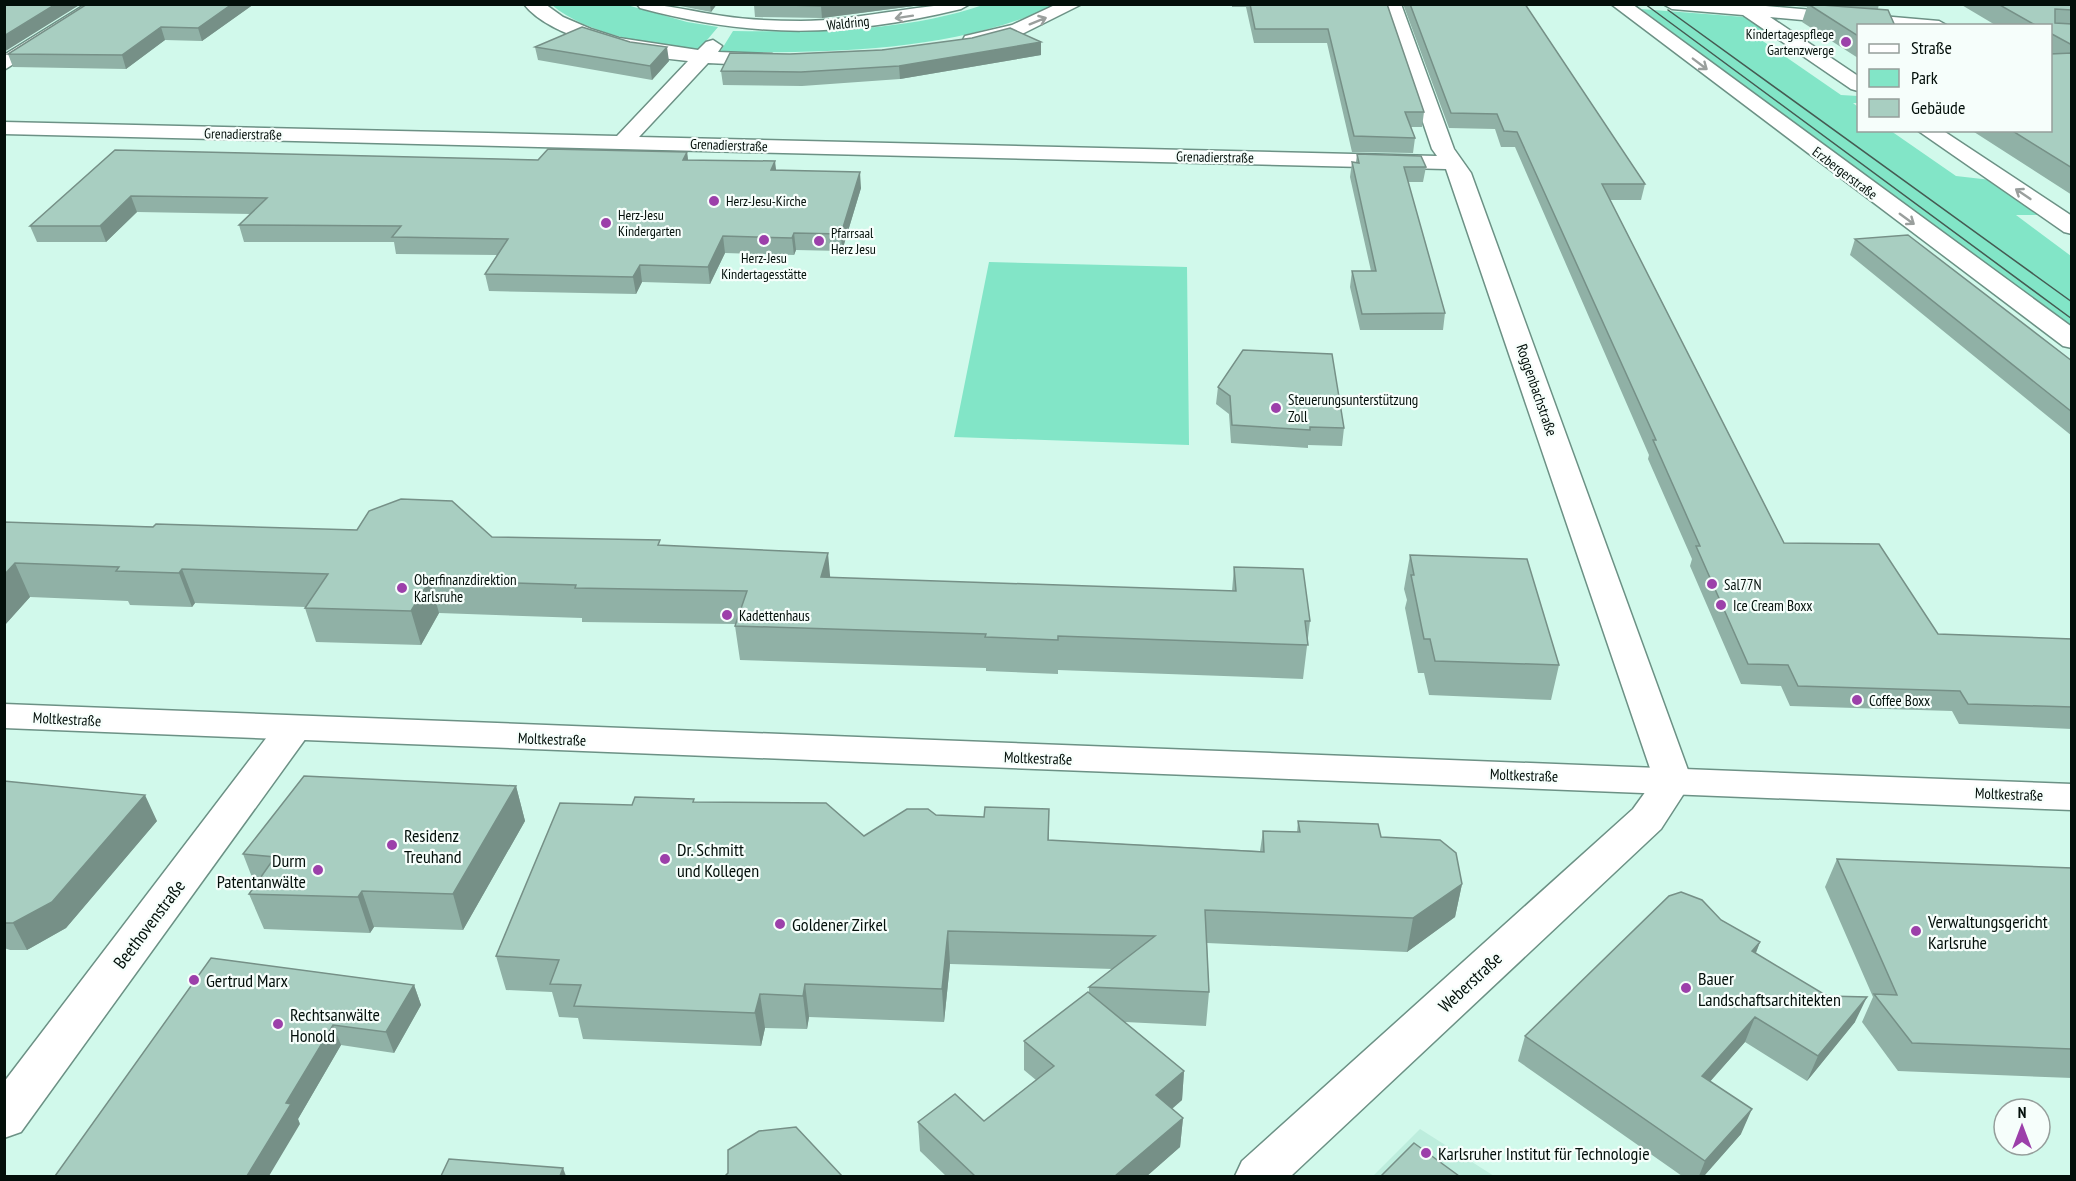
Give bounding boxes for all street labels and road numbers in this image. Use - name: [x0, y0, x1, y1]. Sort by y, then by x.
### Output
- street label: Waldring: [826, 12, 870, 34]
- street label: Grenadierstraße: [204, 124, 282, 144]
- street label: Grenadierstraße: [690, 135, 768, 155]
- street label: Erzbergerstraße: [1809, 143, 1881, 203]
- street label: Grenadierstraße: [1176, 147, 1254, 167]
- street label: Roggenbachstraße: [1512, 341, 1562, 439]
- street label: Moltkestraße: [32, 708, 102, 730]
- street label: Moltkestraße: [518, 728, 586, 750]
- street label: Moltkestraße: [1004, 747, 1072, 769]
- street label: Moltkestraße: [1490, 764, 1558, 786]
- street label: Moltkestraße: [1975, 783, 2043, 805]
- street label: Beethovenstraße: [108, 875, 190, 973]
- street label: Weberstraße: [1433, 947, 1507, 1017]

